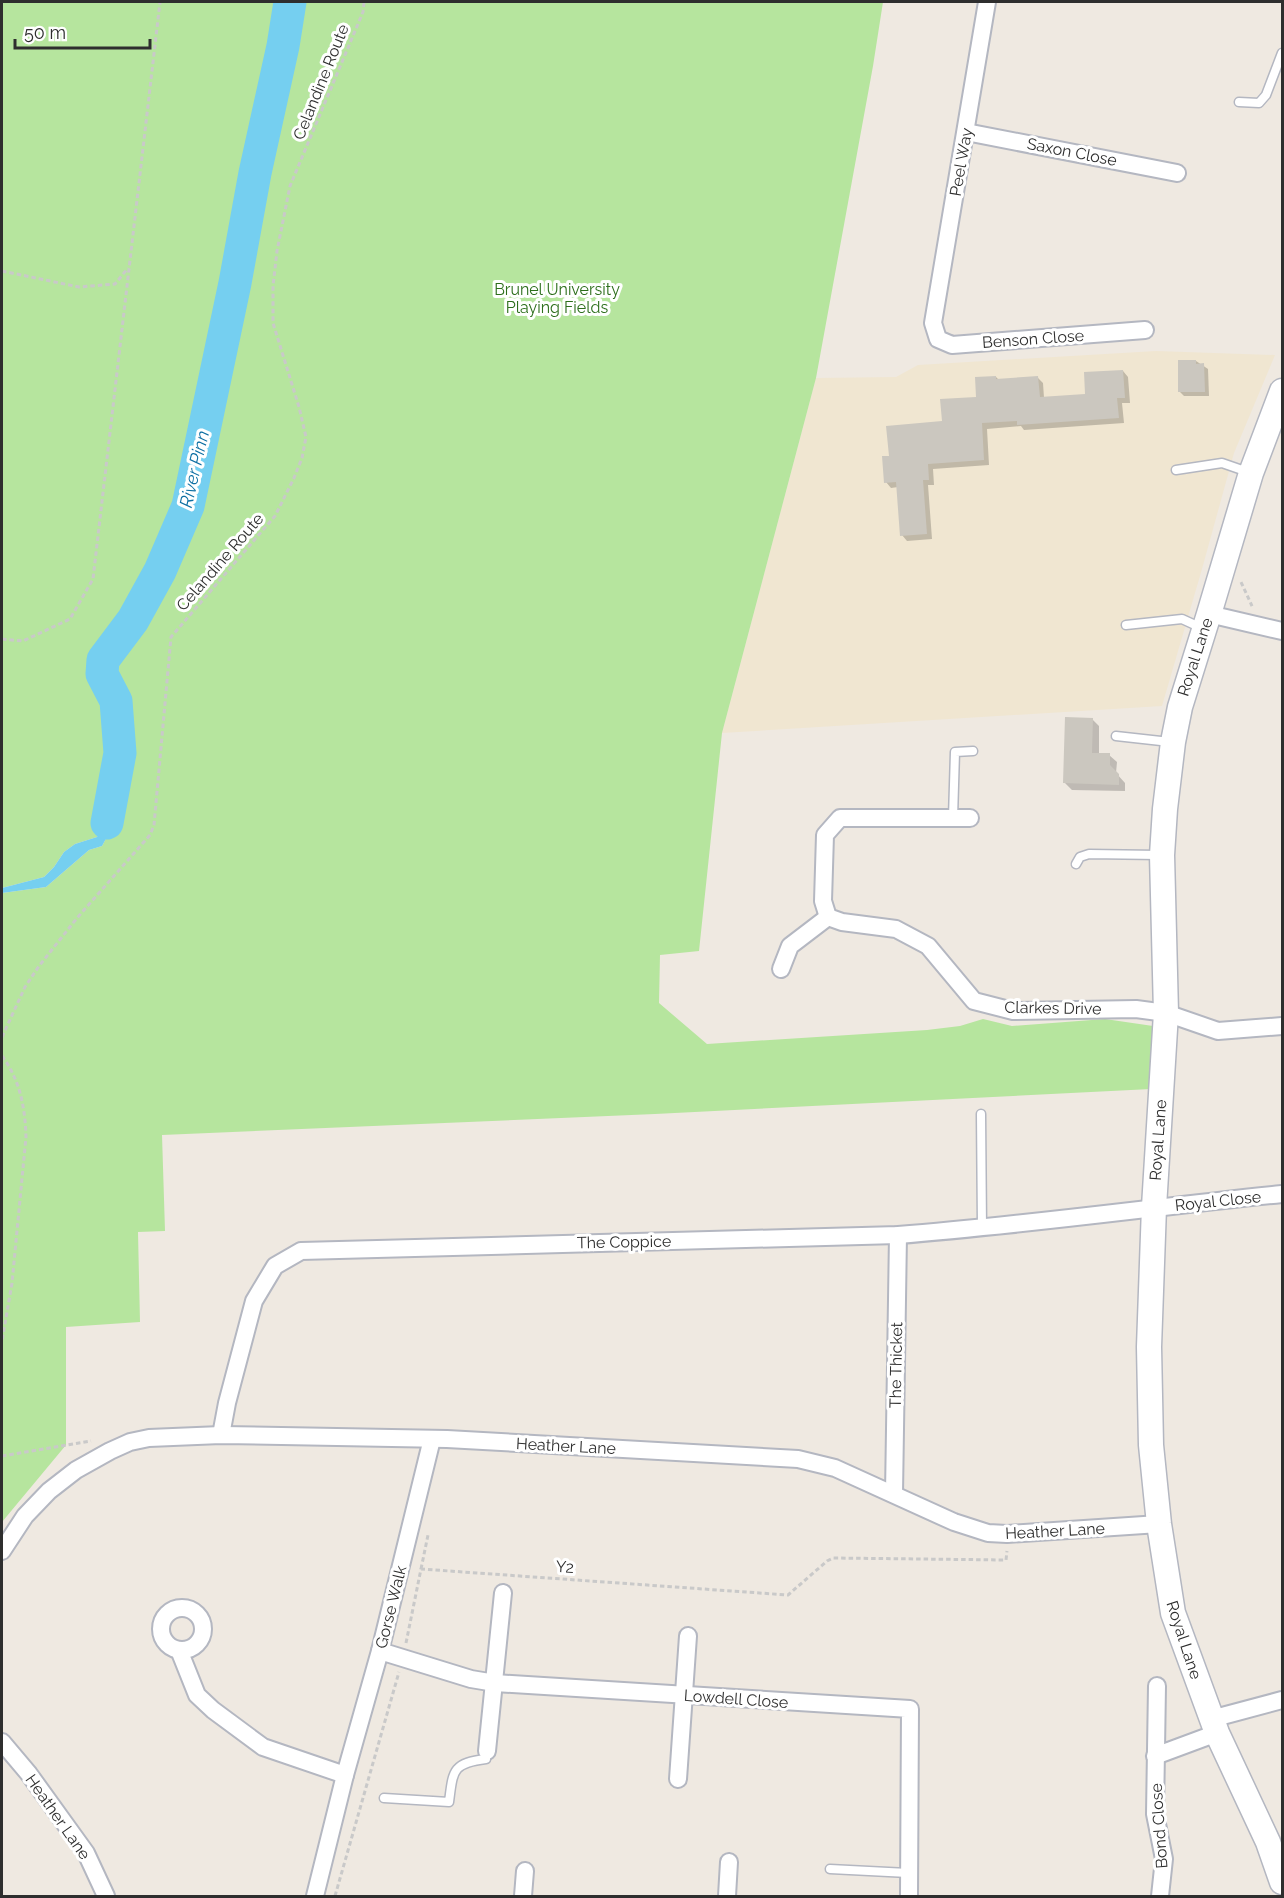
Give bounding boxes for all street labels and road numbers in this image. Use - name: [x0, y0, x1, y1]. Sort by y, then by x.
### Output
- street label: Celandine Route: [289, 21, 353, 143]
- street label: Peel Way: [946, 126, 976, 198]
- street label: Saxon Close: [1026, 134, 1118, 170]
- street label: Benson Close: [981, 326, 1085, 352]
- street label: Celandine Route: [173, 509, 267, 615]
- street label: Royal Lane: [1173, 615, 1217, 699]
- street label: Clarkes Drive: [1004, 998, 1102, 1018]
- street label: Royal Lane: [1146, 1099, 1170, 1181]
- street label: Royal Close: [1174, 1187, 1262, 1215]
- street label: The Coppice: [577, 1232, 671, 1252]
- street label: The Thicket: [886, 1321, 906, 1408]
- street label: Heather Lane: [516, 1434, 616, 1458]
- street label: Heather Lane: [1005, 1519, 1105, 1543]
- street label: Y2: [555, 1557, 575, 1577]
- street label: Gorse Walk: [372, 1563, 411, 1650]
- street label: Royal Lane: [1162, 1598, 1206, 1682]
- street label: Lowdell Close: [683, 1686, 789, 1712]
- street label: Heather Lane: [22, 1771, 94, 1863]
- street label: Bond Close: [1147, 1783, 1171, 1869]

